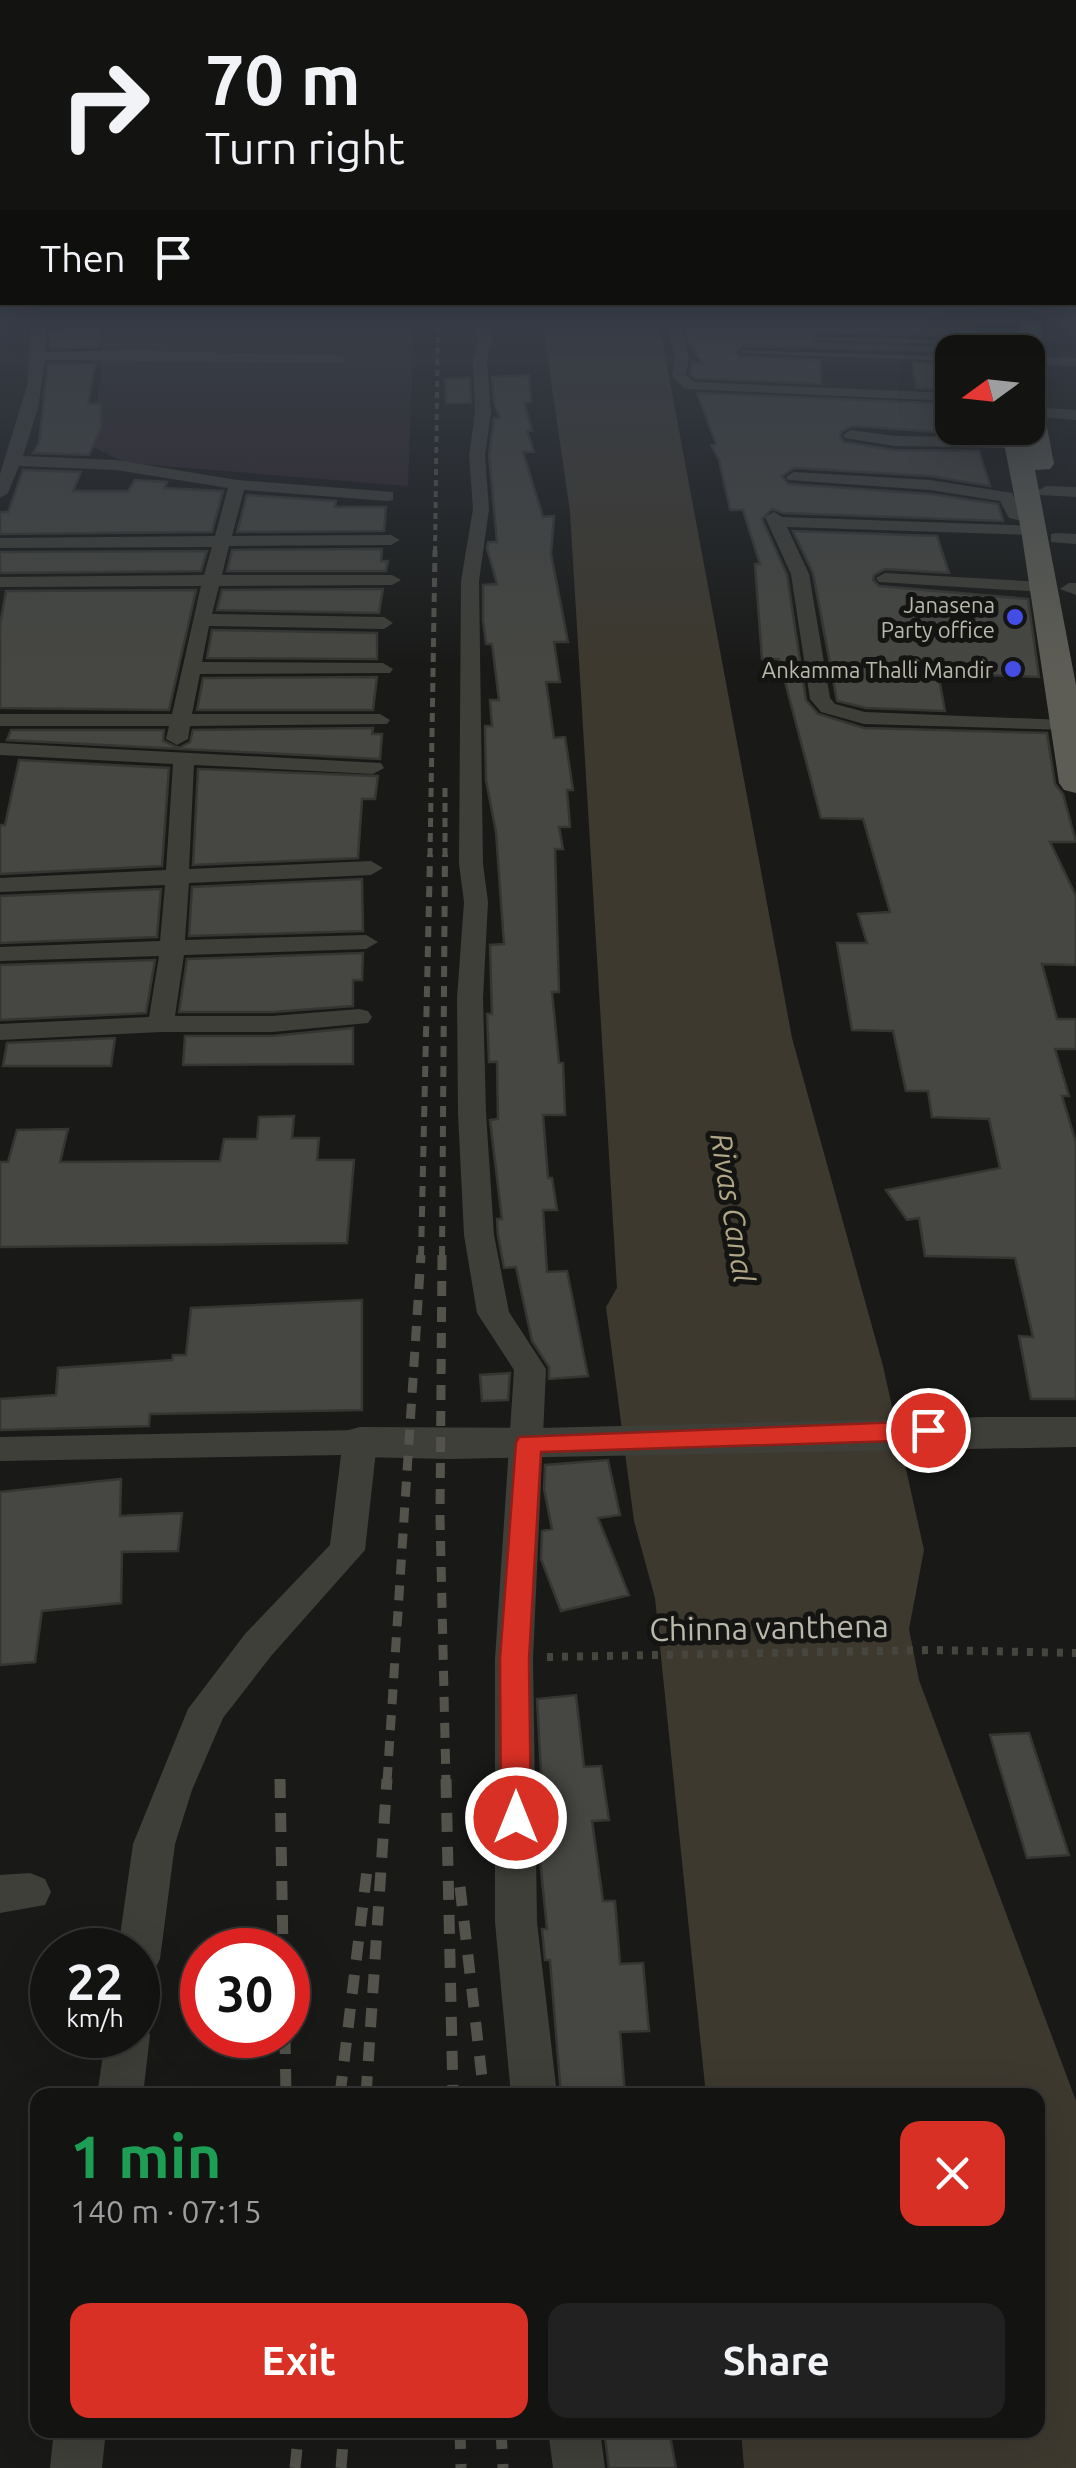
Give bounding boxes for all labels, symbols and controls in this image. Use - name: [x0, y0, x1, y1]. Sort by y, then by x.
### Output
- icon: right: [40, 40, 170, 170]
- text: 70 m: [205, 40, 361, 118]
- text: Turn right: [205, 122, 405, 173]
- icon: arrive: [146, 230, 201, 285]
- text: Then: [40, 237, 126, 279]
- north arrow: [935, 335, 1045, 445]
- map controls: [935, 335, 1045, 445]
- place label: Janasena Party office: [881, 592, 995, 642]
- marker: Janasena Party office: [1004, 606, 1026, 628]
- place label: Ankamma Thalli Mandir: [762, 657, 994, 682]
- marker: Ankamma Thalli Mandir: [1002, 658, 1024, 680]
- water label: Rivas Canal: [704, 1131, 762, 1286]
- pin: [886, 1388, 971, 1473]
- icon: arrive: [901, 1403, 956, 1458]
- street label: Chinna vanthena: [649, 1607, 889, 1647]
- position arrow: [464, 1766, 568, 1870]
- speed limit sign: 30: [180, 1928, 310, 2058]
- text: 22: [67, 1953, 123, 2009]
- text: km/h: [66, 2004, 124, 2032]
- button: close: [900, 2121, 1005, 2226]
- text: 1 min: [70, 2122, 222, 2189]
- text: 140 m · 07:15: [70, 2193, 262, 2229]
- button: Exit: [70, 2303, 528, 2418]
- button: Share: [548, 2303, 1005, 2418]

